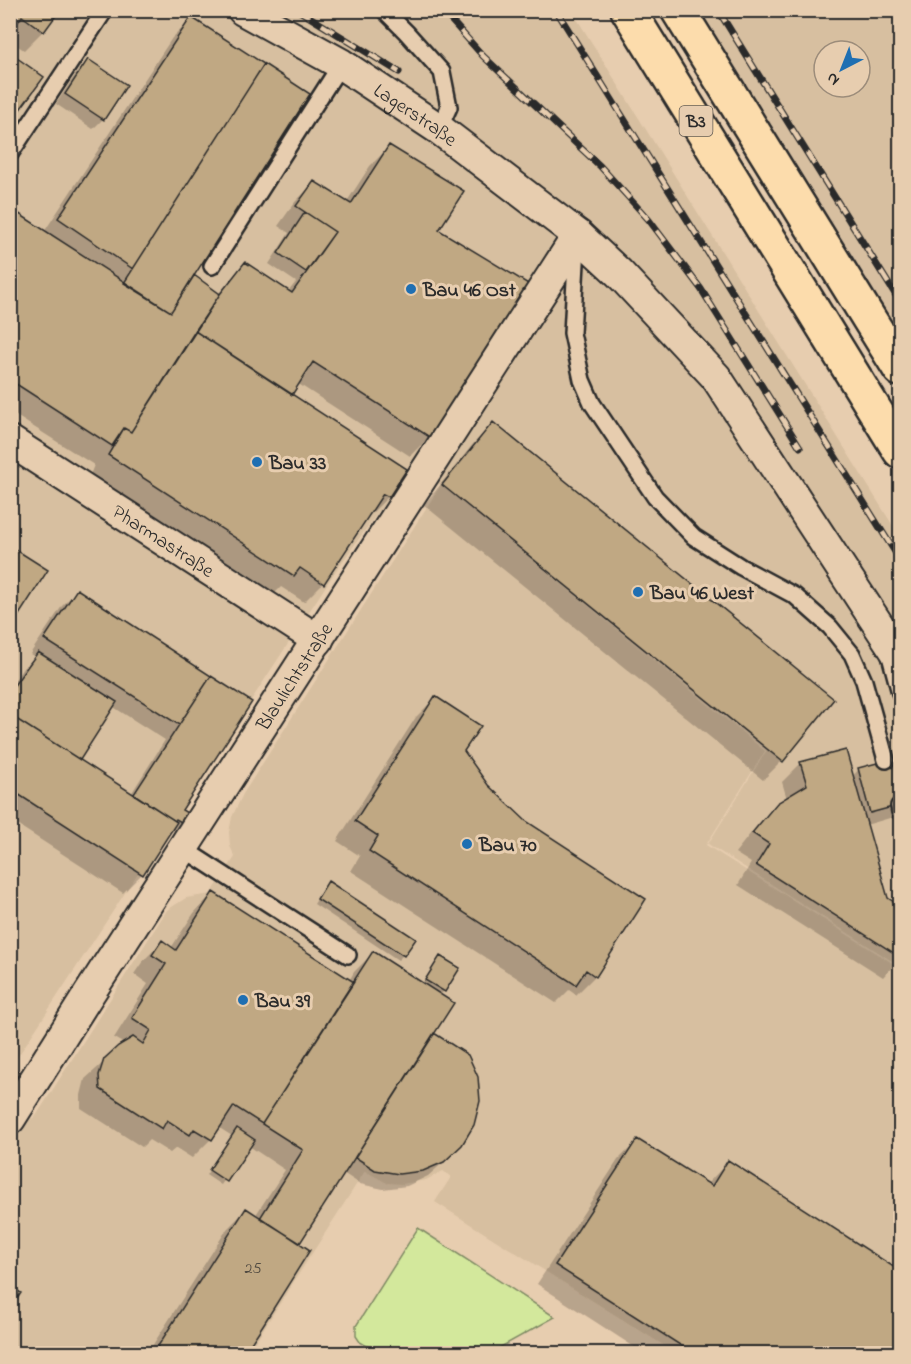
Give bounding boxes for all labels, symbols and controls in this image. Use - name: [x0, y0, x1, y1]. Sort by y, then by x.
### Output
- north arrow: [812, 39, 872, 99]
- text: N: [821, 66, 845, 91]
- street label: Lagerstraße: [367, 77, 463, 155]
- road number: B3: [680, 106, 712, 136]
- place label: Bau 46 Ost: [422, 277, 516, 306]
- marker: Bau 46 Ost: [404, 282, 418, 296]
- place label: Bau 33: [268, 450, 326, 479]
- marker: Bau 33: [250, 455, 264, 469]
- street label: Pharmastraße: [106, 499, 219, 586]
- place label: Bau 46 West: [649, 580, 754, 609]
- marker: Bau 46 West: [631, 585, 645, 599]
- street label: Blaulichtstraße: [250, 618, 341, 738]
- place label: Bau 70: [478, 832, 537, 861]
- marker: Bau 70: [460, 837, 474, 851]
- place label: Bau 39: [254, 988, 311, 1017]
- marker: Bau 39: [236, 993, 250, 1007]
- house number: 25: [244, 1257, 262, 1281]

